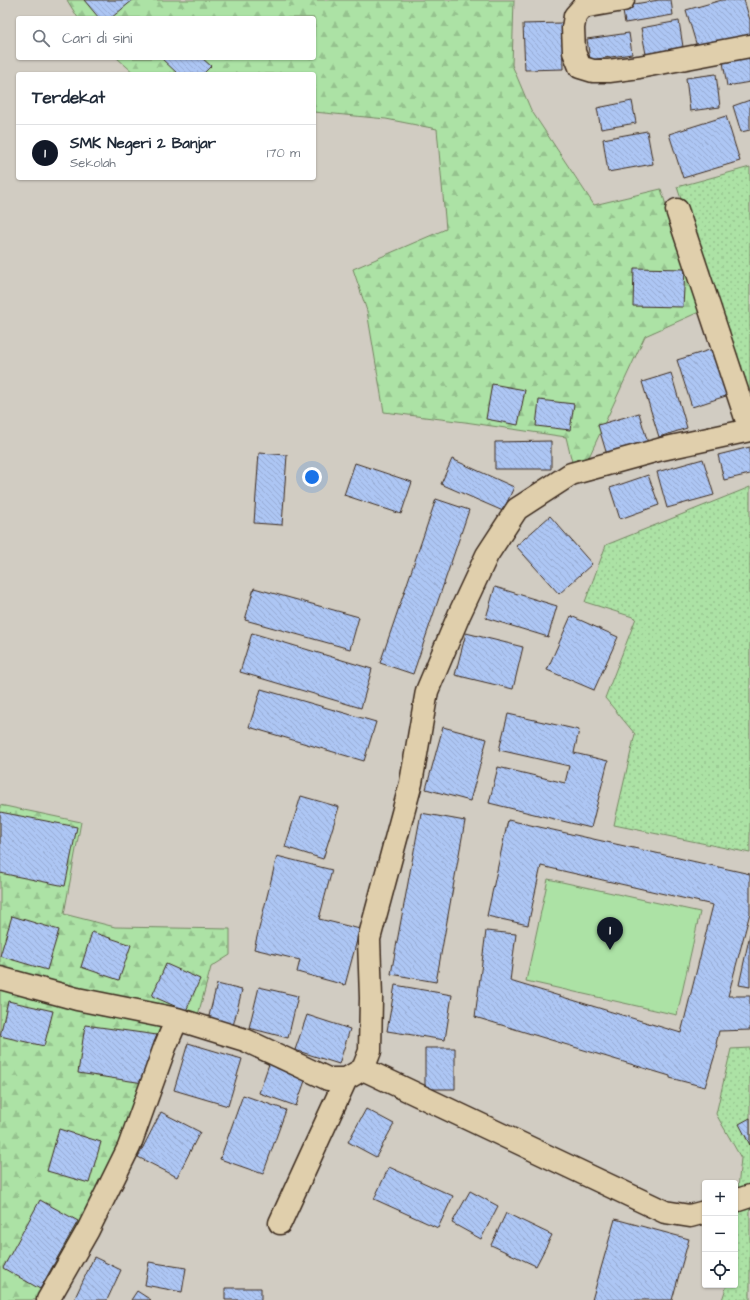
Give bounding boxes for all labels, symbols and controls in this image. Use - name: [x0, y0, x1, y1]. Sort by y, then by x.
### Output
- search box: [16, 16, 316, 60]
- icon: search: [30, 27, 52, 49]
- text: Cari di sini: [62, 28, 132, 49]
- text: Terdekat: [32, 86, 105, 110]
- text: SMK Negeri 2 Banjar: [70, 133, 216, 154]
- text: 1: [44, 144, 46, 162]
- text: 170 m: [267, 144, 300, 162]
- text: Sekolah: [70, 154, 116, 172]
- your location: [302, 467, 322, 487]
- pin: 1: [597, 917, 623, 950]
- map controls: [702, 1180, 738, 1288]
- button: +: [702, 1180, 738, 1216]
- button: −: [702, 1216, 738, 1252]
- button: locate: [702, 1252, 738, 1288]

